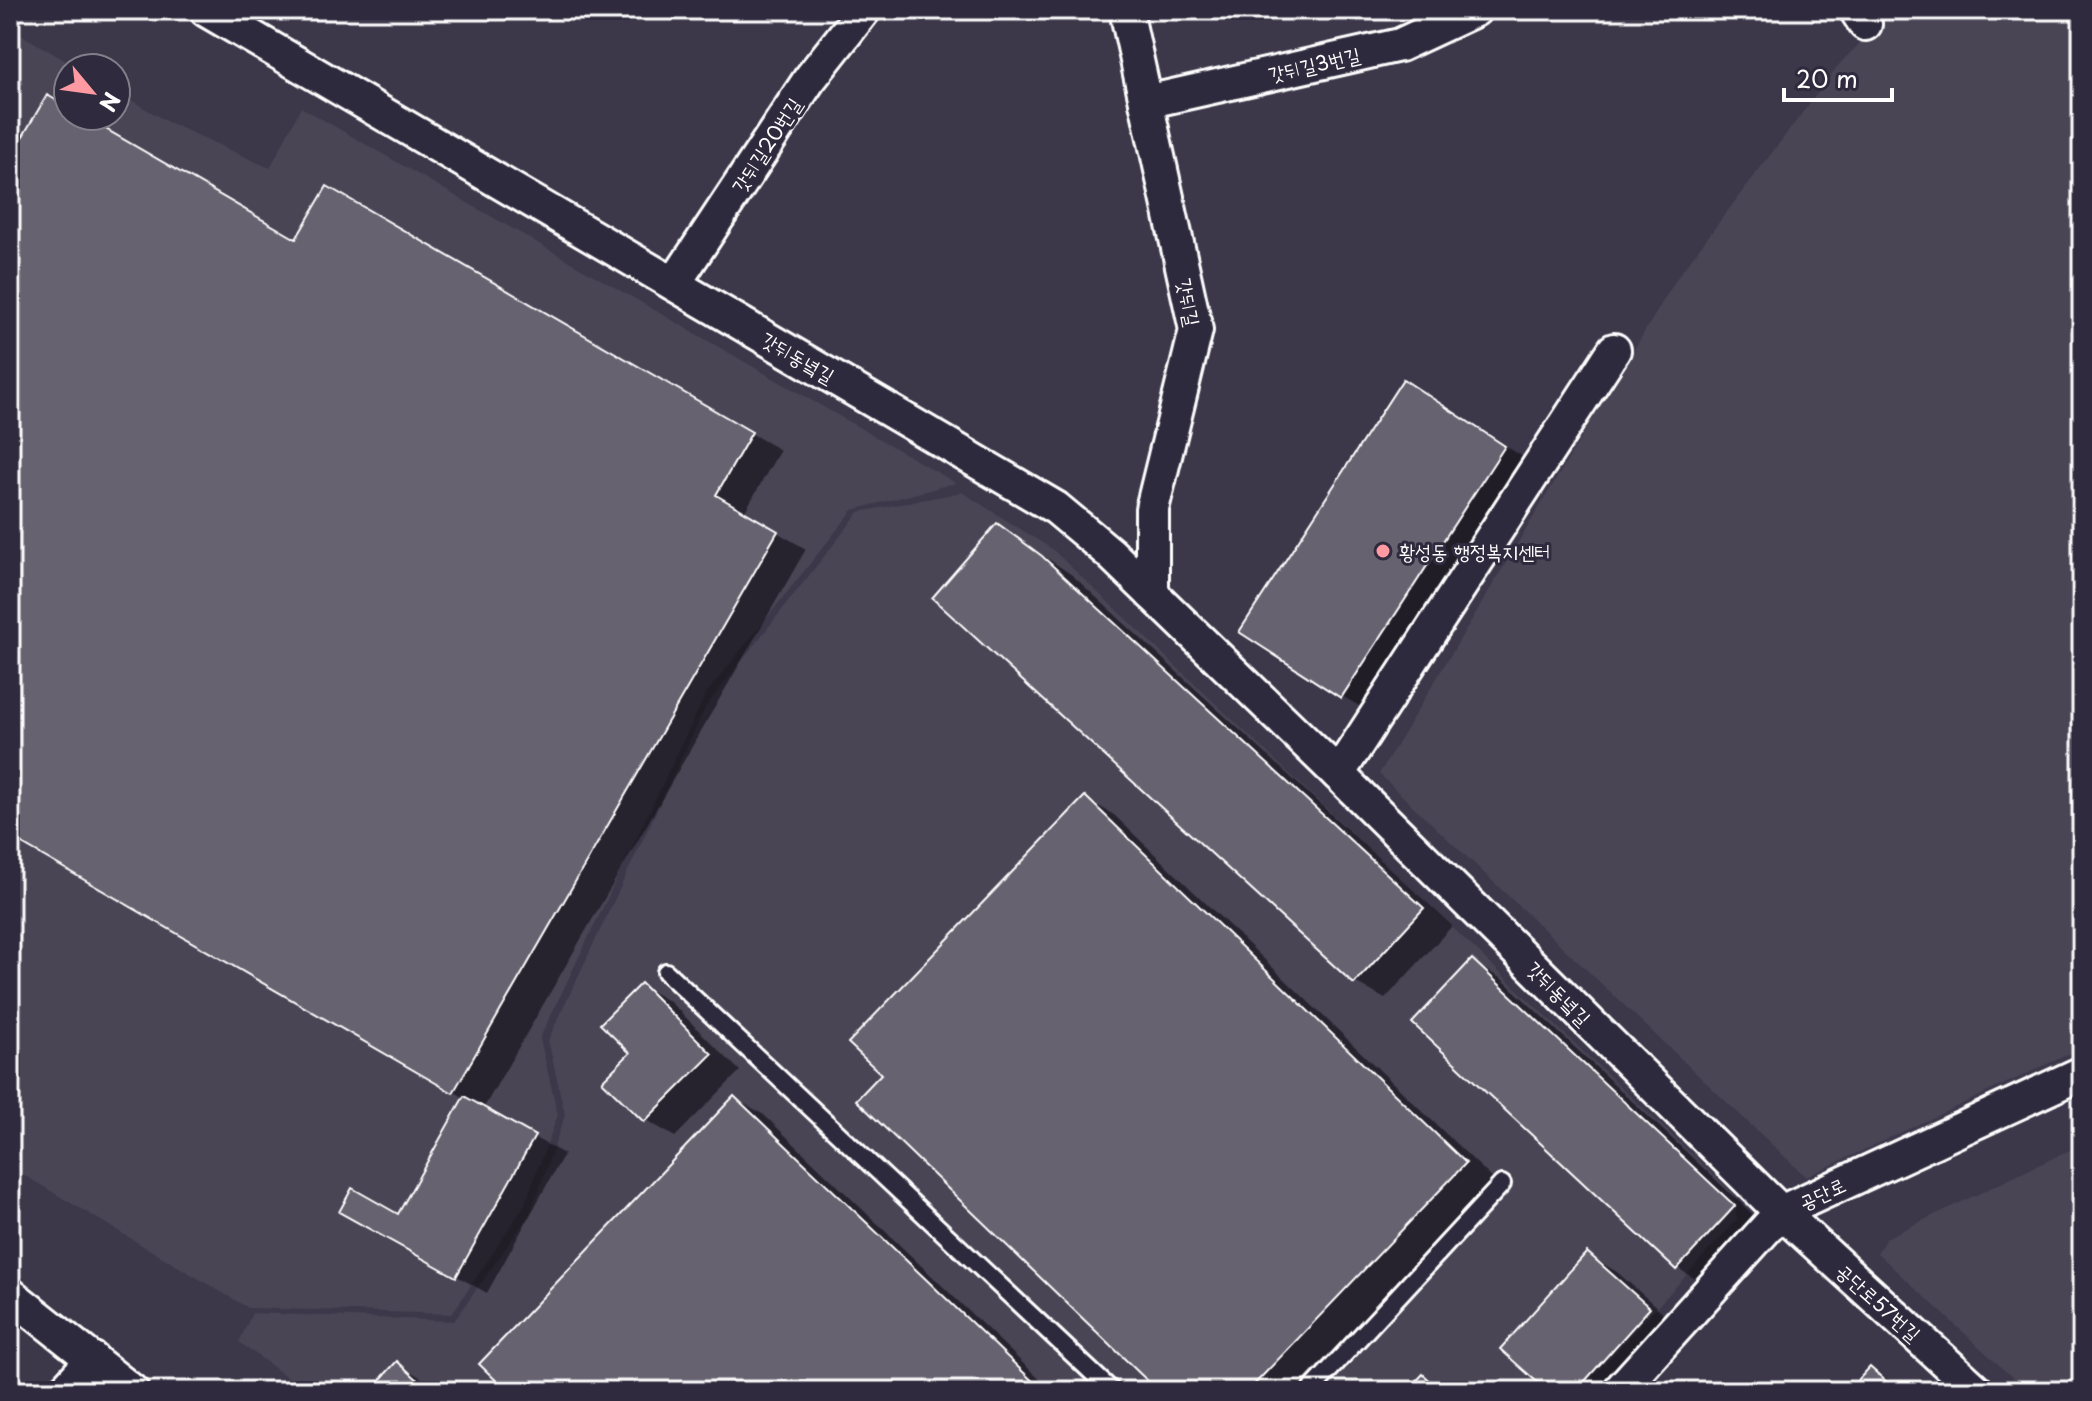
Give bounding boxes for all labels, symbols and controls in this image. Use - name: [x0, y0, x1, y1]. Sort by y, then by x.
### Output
- street label: 갓뒤길3번길: [1265, 39, 1363, 89]
- north arrow: [52, 52, 132, 132]
- scale bar: [1784, 52, 1892, 102]
- text: 20 m: [1796, 60, 1858, 96]
- text: N: [92, 87, 129, 118]
- street label: 갓뒤길20번길: [724, 91, 808, 199]
- street label: 갓뒤길: [1170, 275, 1208, 329]
- street label: 갓뒤동녘길: [756, 324, 840, 390]
- place label: 황성동 행정복지센터: [1399, 536, 1550, 566]
- marker: 황성동 행정복지센터: [1374, 542, 1392, 560]
- street label: 갓뒤동녘길: [1520, 954, 1598, 1032]
- street label: 공단로: [1794, 1169, 1850, 1217]
- street label: 공단로57번길: [1830, 1256, 1928, 1348]

